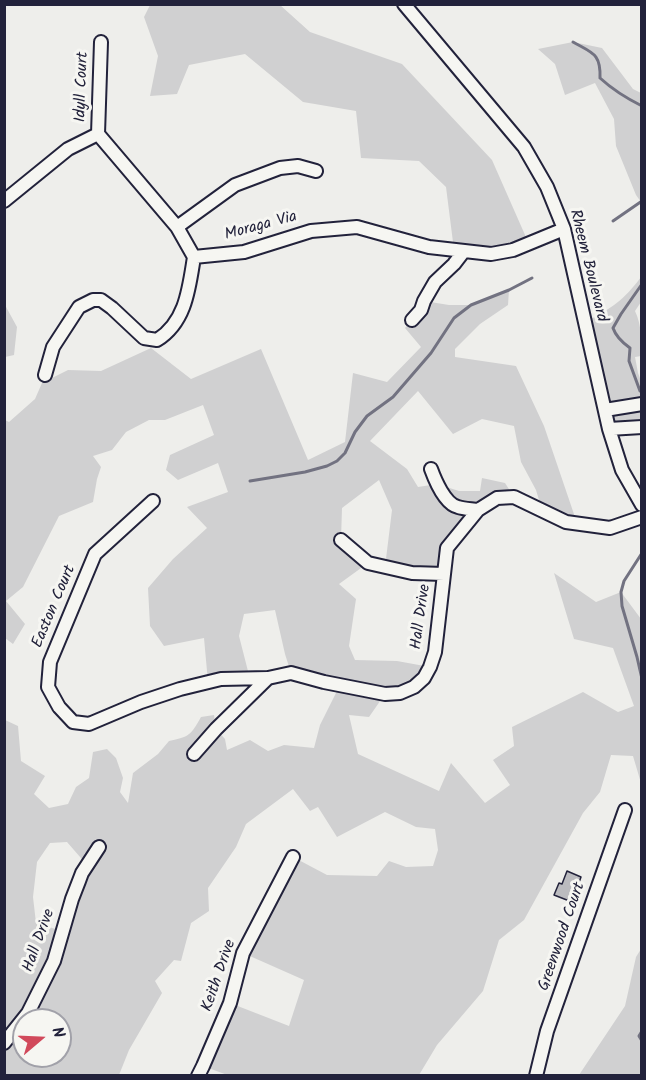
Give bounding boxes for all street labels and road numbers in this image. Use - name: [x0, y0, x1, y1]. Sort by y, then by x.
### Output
- street label: Idyll Court: [72, 51, 94, 123]
- street label: Moraga Via: [223, 208, 299, 246]
- street label: Rheem Boulevard: [564, 208, 610, 324]
- street label: Easton Court: [29, 563, 81, 651]
- street label: Hall Drive: [408, 583, 436, 651]
- street label: Greenwood Court: [535, 880, 591, 994]
- street label: Hall Drive: [20, 907, 60, 975]
- street label: Keith Drive: [199, 937, 241, 1015]

